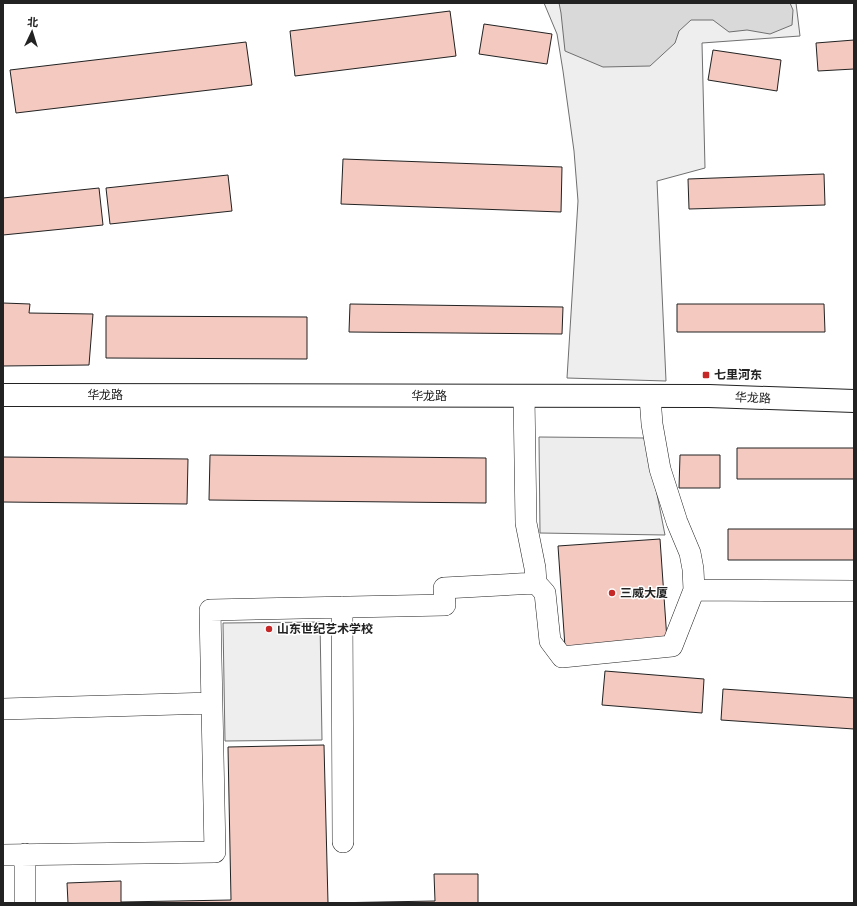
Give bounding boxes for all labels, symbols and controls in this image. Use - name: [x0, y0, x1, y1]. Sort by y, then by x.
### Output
- north arrow: [12, 12, 52, 52]
- text: 北: [27, 16, 39, 29]
- place label: 七里河东: [714, 368, 762, 382]
- marker: 七里河东: [701, 370, 711, 380]
- street label: 华龙路: [87, 388, 123, 402]
- street label: 华龙路: [411, 389, 447, 403]
- street label: 华龙路: [735, 390, 771, 406]
- place label: 三威大厦: [620, 586, 668, 600]
- marker: 三威大厦: [607, 588, 617, 598]
- place label: 山东世纪艺术学校: [277, 622, 373, 636]
- marker: 山东世纪艺术学校: [264, 624, 274, 634]

